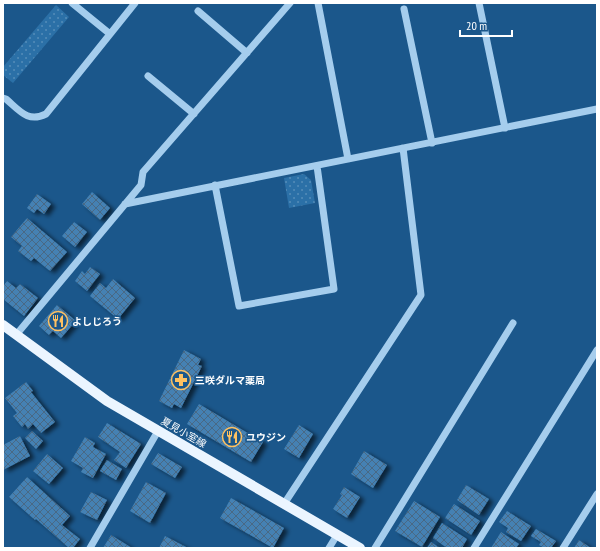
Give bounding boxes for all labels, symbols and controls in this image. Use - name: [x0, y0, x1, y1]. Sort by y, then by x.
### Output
- scale bar: [460, 12, 512, 38]
- text: 20 m: [466, 18, 487, 33]
- restaurant icon: よしじろう: [47, 310, 69, 332]
- place label: よしじろう: [72, 315, 122, 328]
- pharmacy icon: 三咲ダルマ薬局: [170, 369, 192, 391]
- place label: 三咲ダルマ薬局: [195, 374, 265, 387]
- street label: 夏見小室線: [159, 414, 209, 451]
- restaurant icon: ユウジン: [221, 426, 243, 448]
- place label: ユウジン: [246, 431, 286, 444]

